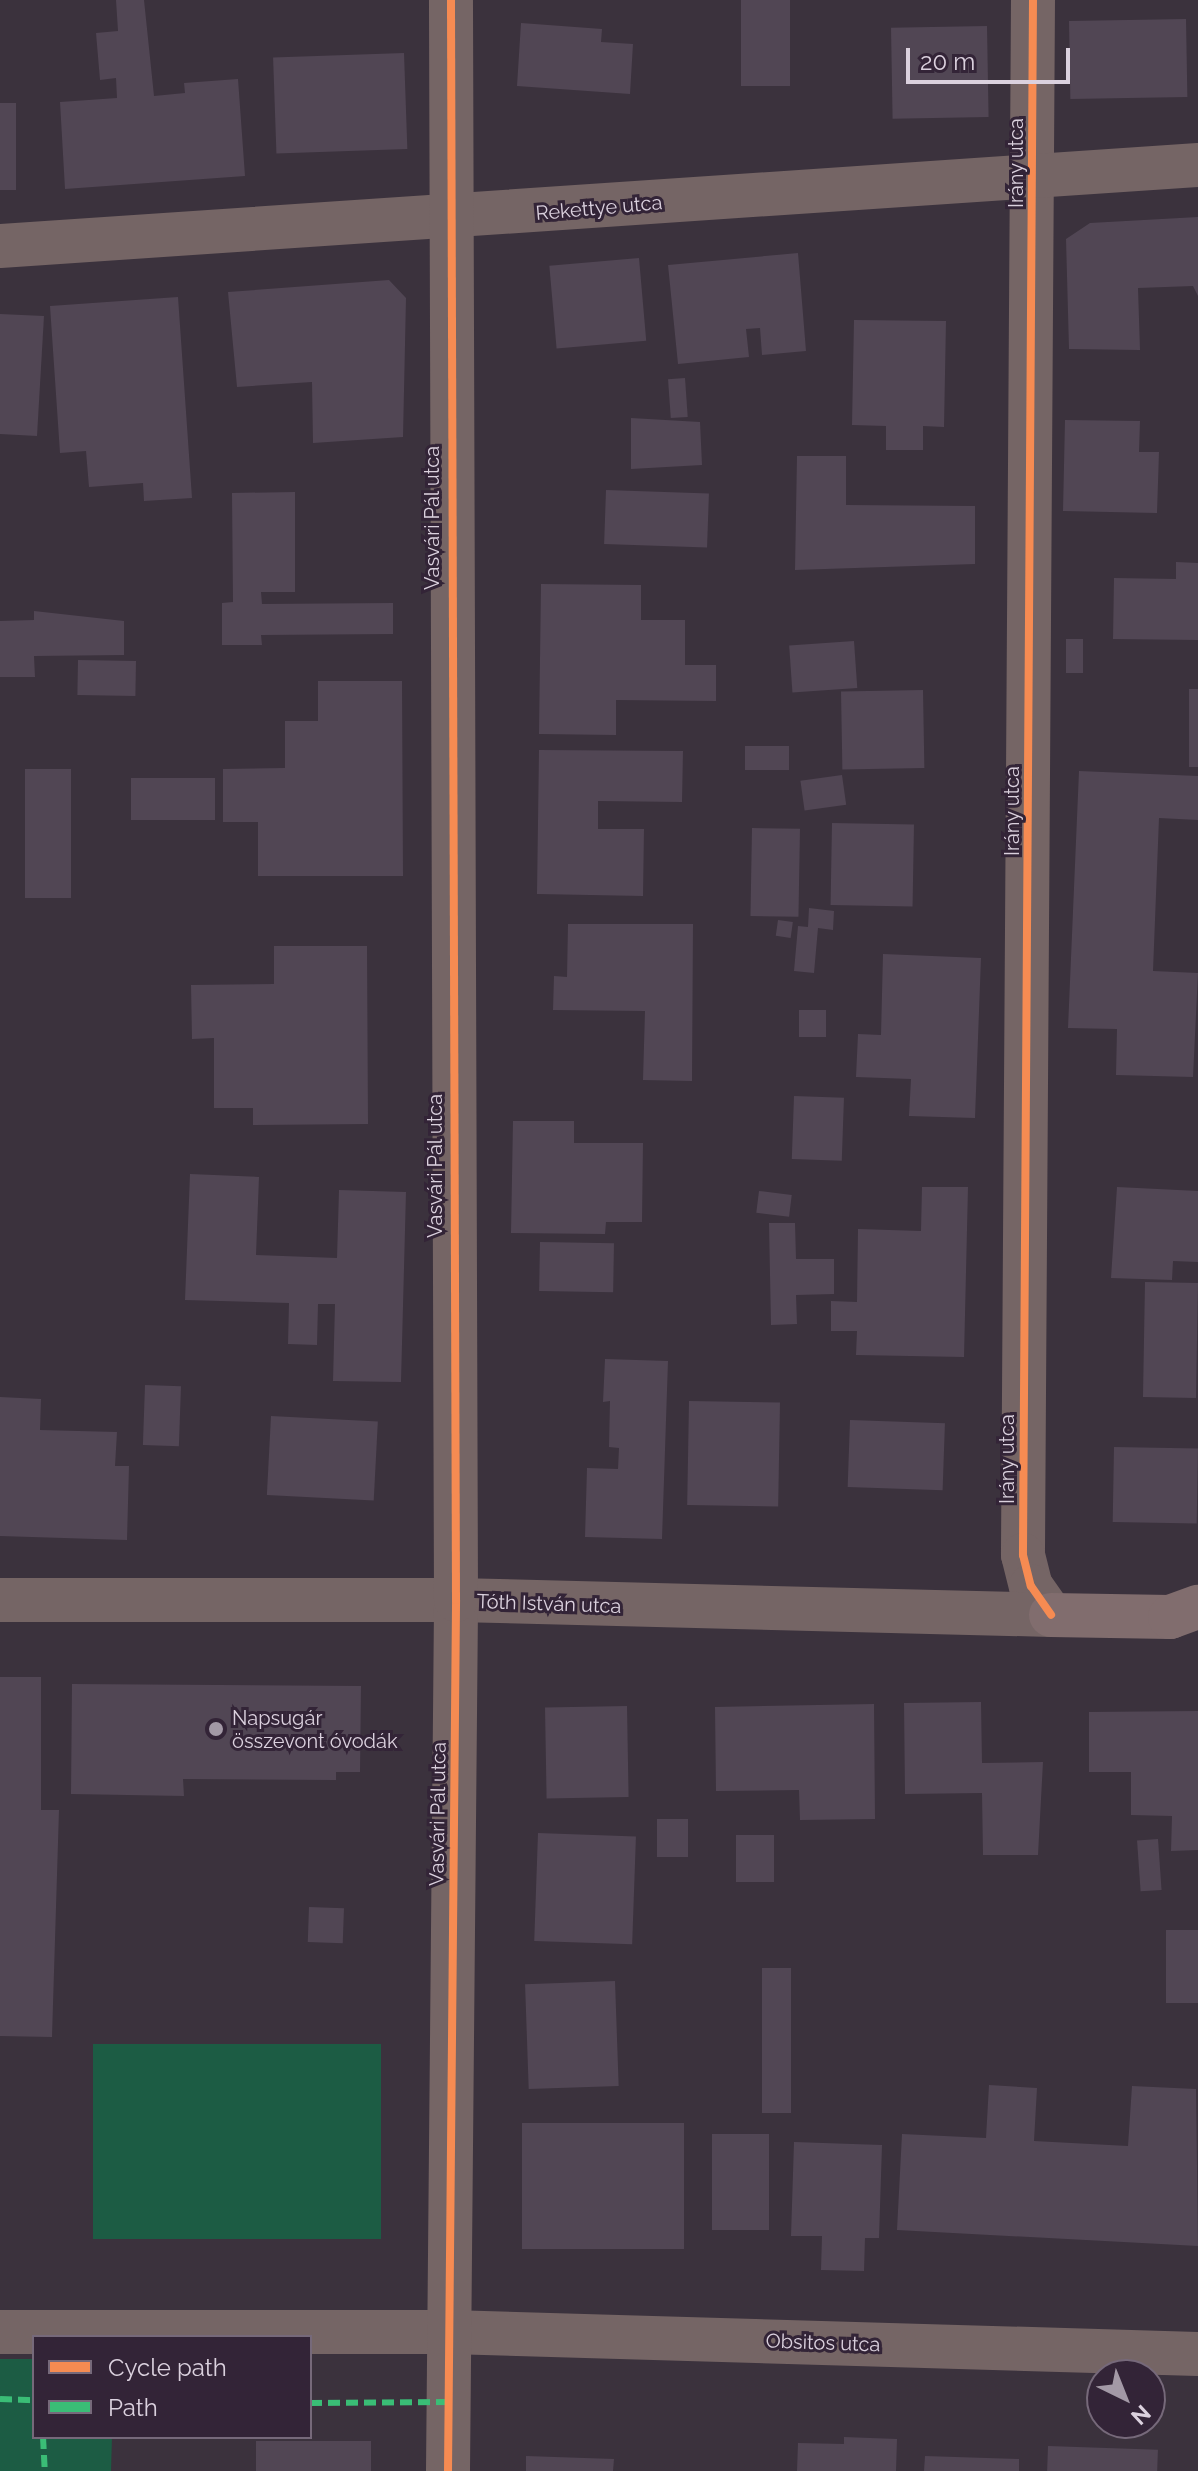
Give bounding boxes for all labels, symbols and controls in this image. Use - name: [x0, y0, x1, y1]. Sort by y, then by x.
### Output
- scale bar: [910, 32, 1074, 82]
- text: 20 m: [920, 47, 975, 76]
- street label: Irány utca: [1004, 118, 1028, 208]
- street label: Rekettye utca: [535, 191, 663, 225]
- street label: Vasvári Pál utca: [420, 446, 444, 590]
- street label: Irány utca: [1000, 766, 1024, 856]
- street label: Vasvári Pál utca: [423, 1094, 447, 1238]
- street label: Irány utca: [995, 1414, 1019, 1504]
- street label: Tóth István utca: [476, 1589, 622, 1619]
- place label: Napsugár összevont óvodák: [232, 1706, 398, 1753]
- marker: Napsugár összevont óvodák: [207, 1720, 225, 1738]
- street label: Vasvári Pál utca: [425, 1741, 451, 1887]
- street label: Obsitos utca: [765, 2329, 881, 2357]
- legend: [32, 2335, 312, 2439]
- text: Cycle path: [108, 2353, 227, 2382]
- north arrow: [1086, 2359, 1166, 2439]
- text: Path: [108, 2393, 158, 2422]
- text: N: [1126, 2400, 1156, 2430]

